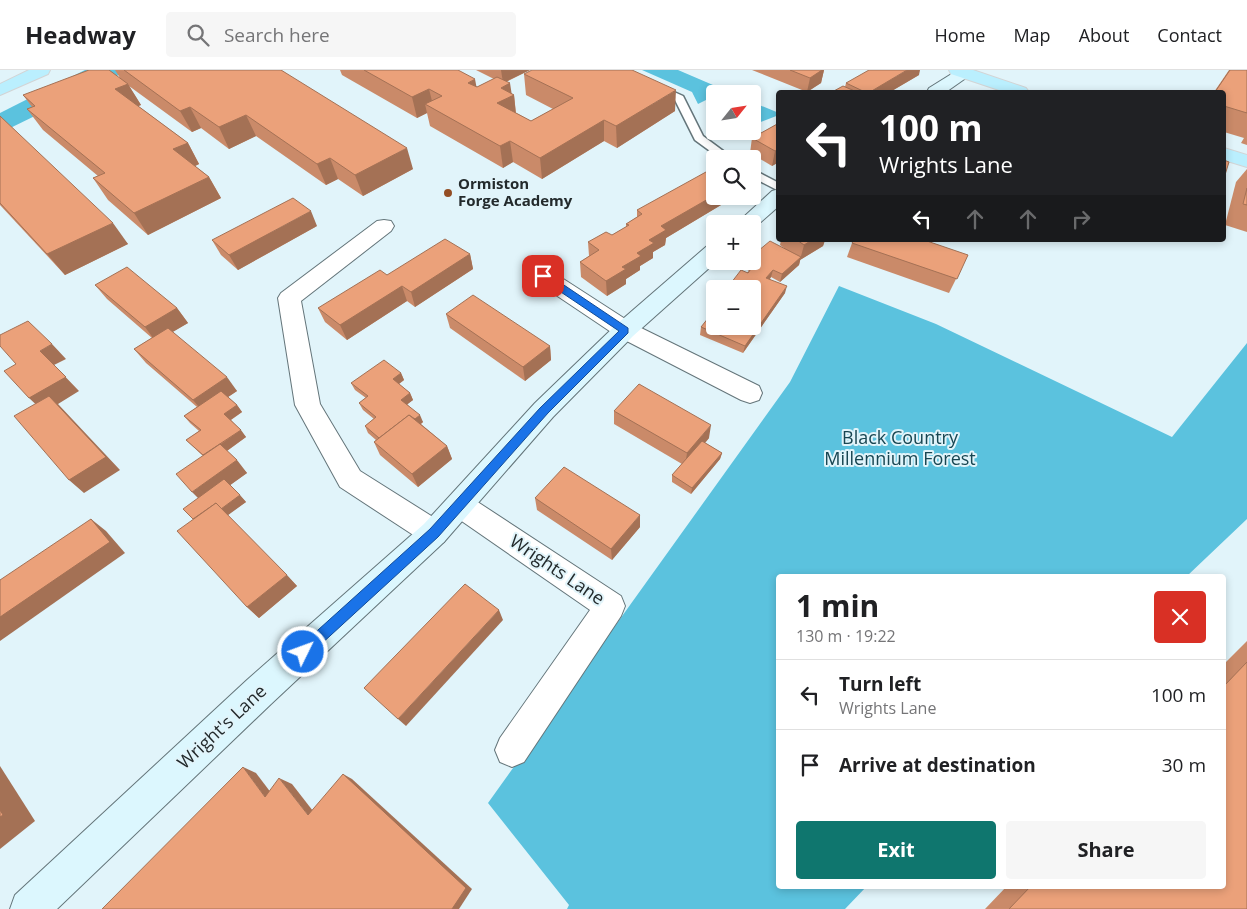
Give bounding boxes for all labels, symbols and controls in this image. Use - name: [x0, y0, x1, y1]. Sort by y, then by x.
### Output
- search box: [166, 12, 516, 57]
- text: Headway: [25, 18, 136, 51]
- icon: search: [184, 21, 212, 49]
- text: Search here: [224, 22, 330, 48]
- text: Home: [935, 23, 985, 47]
- text: Map: [1013, 23, 1051, 47]
- text: About: [1079, 23, 1129, 47]
- text: Contact: [1157, 23, 1222, 47]
- north arrow: [706, 85, 761, 140]
- map controls: [706, 85, 761, 335]
- text: 100 m: [879, 104, 983, 151]
- icon: left: [796, 110, 861, 175]
- text: Wrights Lane: [879, 149, 1013, 179]
- button: search: [706, 150, 761, 205]
- place label: Ormiston Forge Academy: [458, 173, 573, 210]
- marker: Ormiston Forge Academy: [442, 187, 454, 199]
- icon: left: [908, 205, 936, 233]
- icon: ahead: [961, 205, 989, 233]
- icon: ahead: [1014, 205, 1042, 233]
- icon: right: [1067, 205, 1095, 233]
- button: +: [706, 215, 761, 270]
- pin: [522, 255, 564, 297]
- icon: arrive: [529, 262, 557, 290]
- button: −: [706, 280, 761, 335]
- park label: Black Country Millennium Forest: [824, 425, 976, 470]
- street label: Wrights Lane: [505, 529, 610, 610]
- text: 1 min: [796, 585, 879, 626]
- button: close: [1154, 591, 1206, 643]
- position arrow: [276, 625, 328, 677]
- text: 130 m · 19:22: [796, 625, 896, 647]
- text: Turn left: [839, 671, 921, 697]
- street label: Wright's Lane: [172, 679, 271, 774]
- icon: left: [796, 681, 824, 709]
- text: 100 m: [1151, 682, 1206, 708]
- text: Wrights Lane: [839, 697, 936, 719]
- icon: arrive: [796, 751, 824, 779]
- text: Arrive at destination: [839, 752, 1036, 778]
- text: 30 m: [1162, 752, 1206, 778]
- button: Exit: [796, 821, 996, 879]
- button: Share: [1006, 821, 1206, 879]

